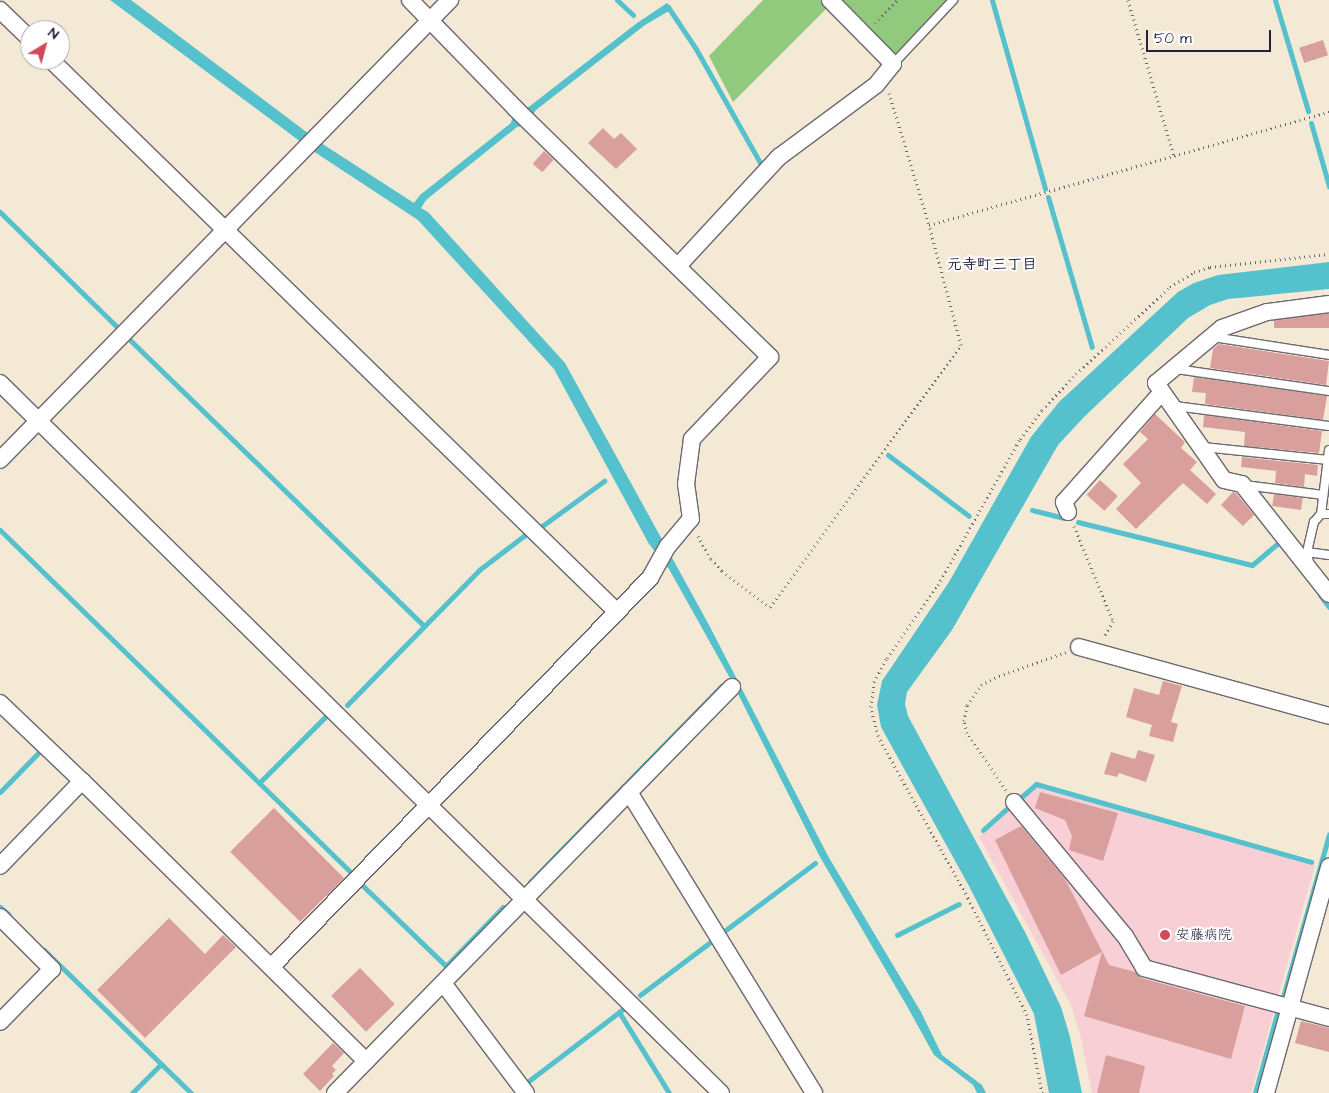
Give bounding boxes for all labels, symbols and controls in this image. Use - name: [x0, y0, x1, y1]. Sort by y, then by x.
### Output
- north arrow: [20, 20, 70, 70]
- scale bar: [1149, 20, 1274, 52]
- text: N: [44, 23, 63, 44]
- text: 50 m: [1154, 28, 1192, 49]
- district label: 元寺町三丁目: [947, 256, 1037, 274]
- place label: 安藤病院: [1176, 927, 1232, 943]
- marker: 安藤病院: [1158, 928, 1172, 942]

